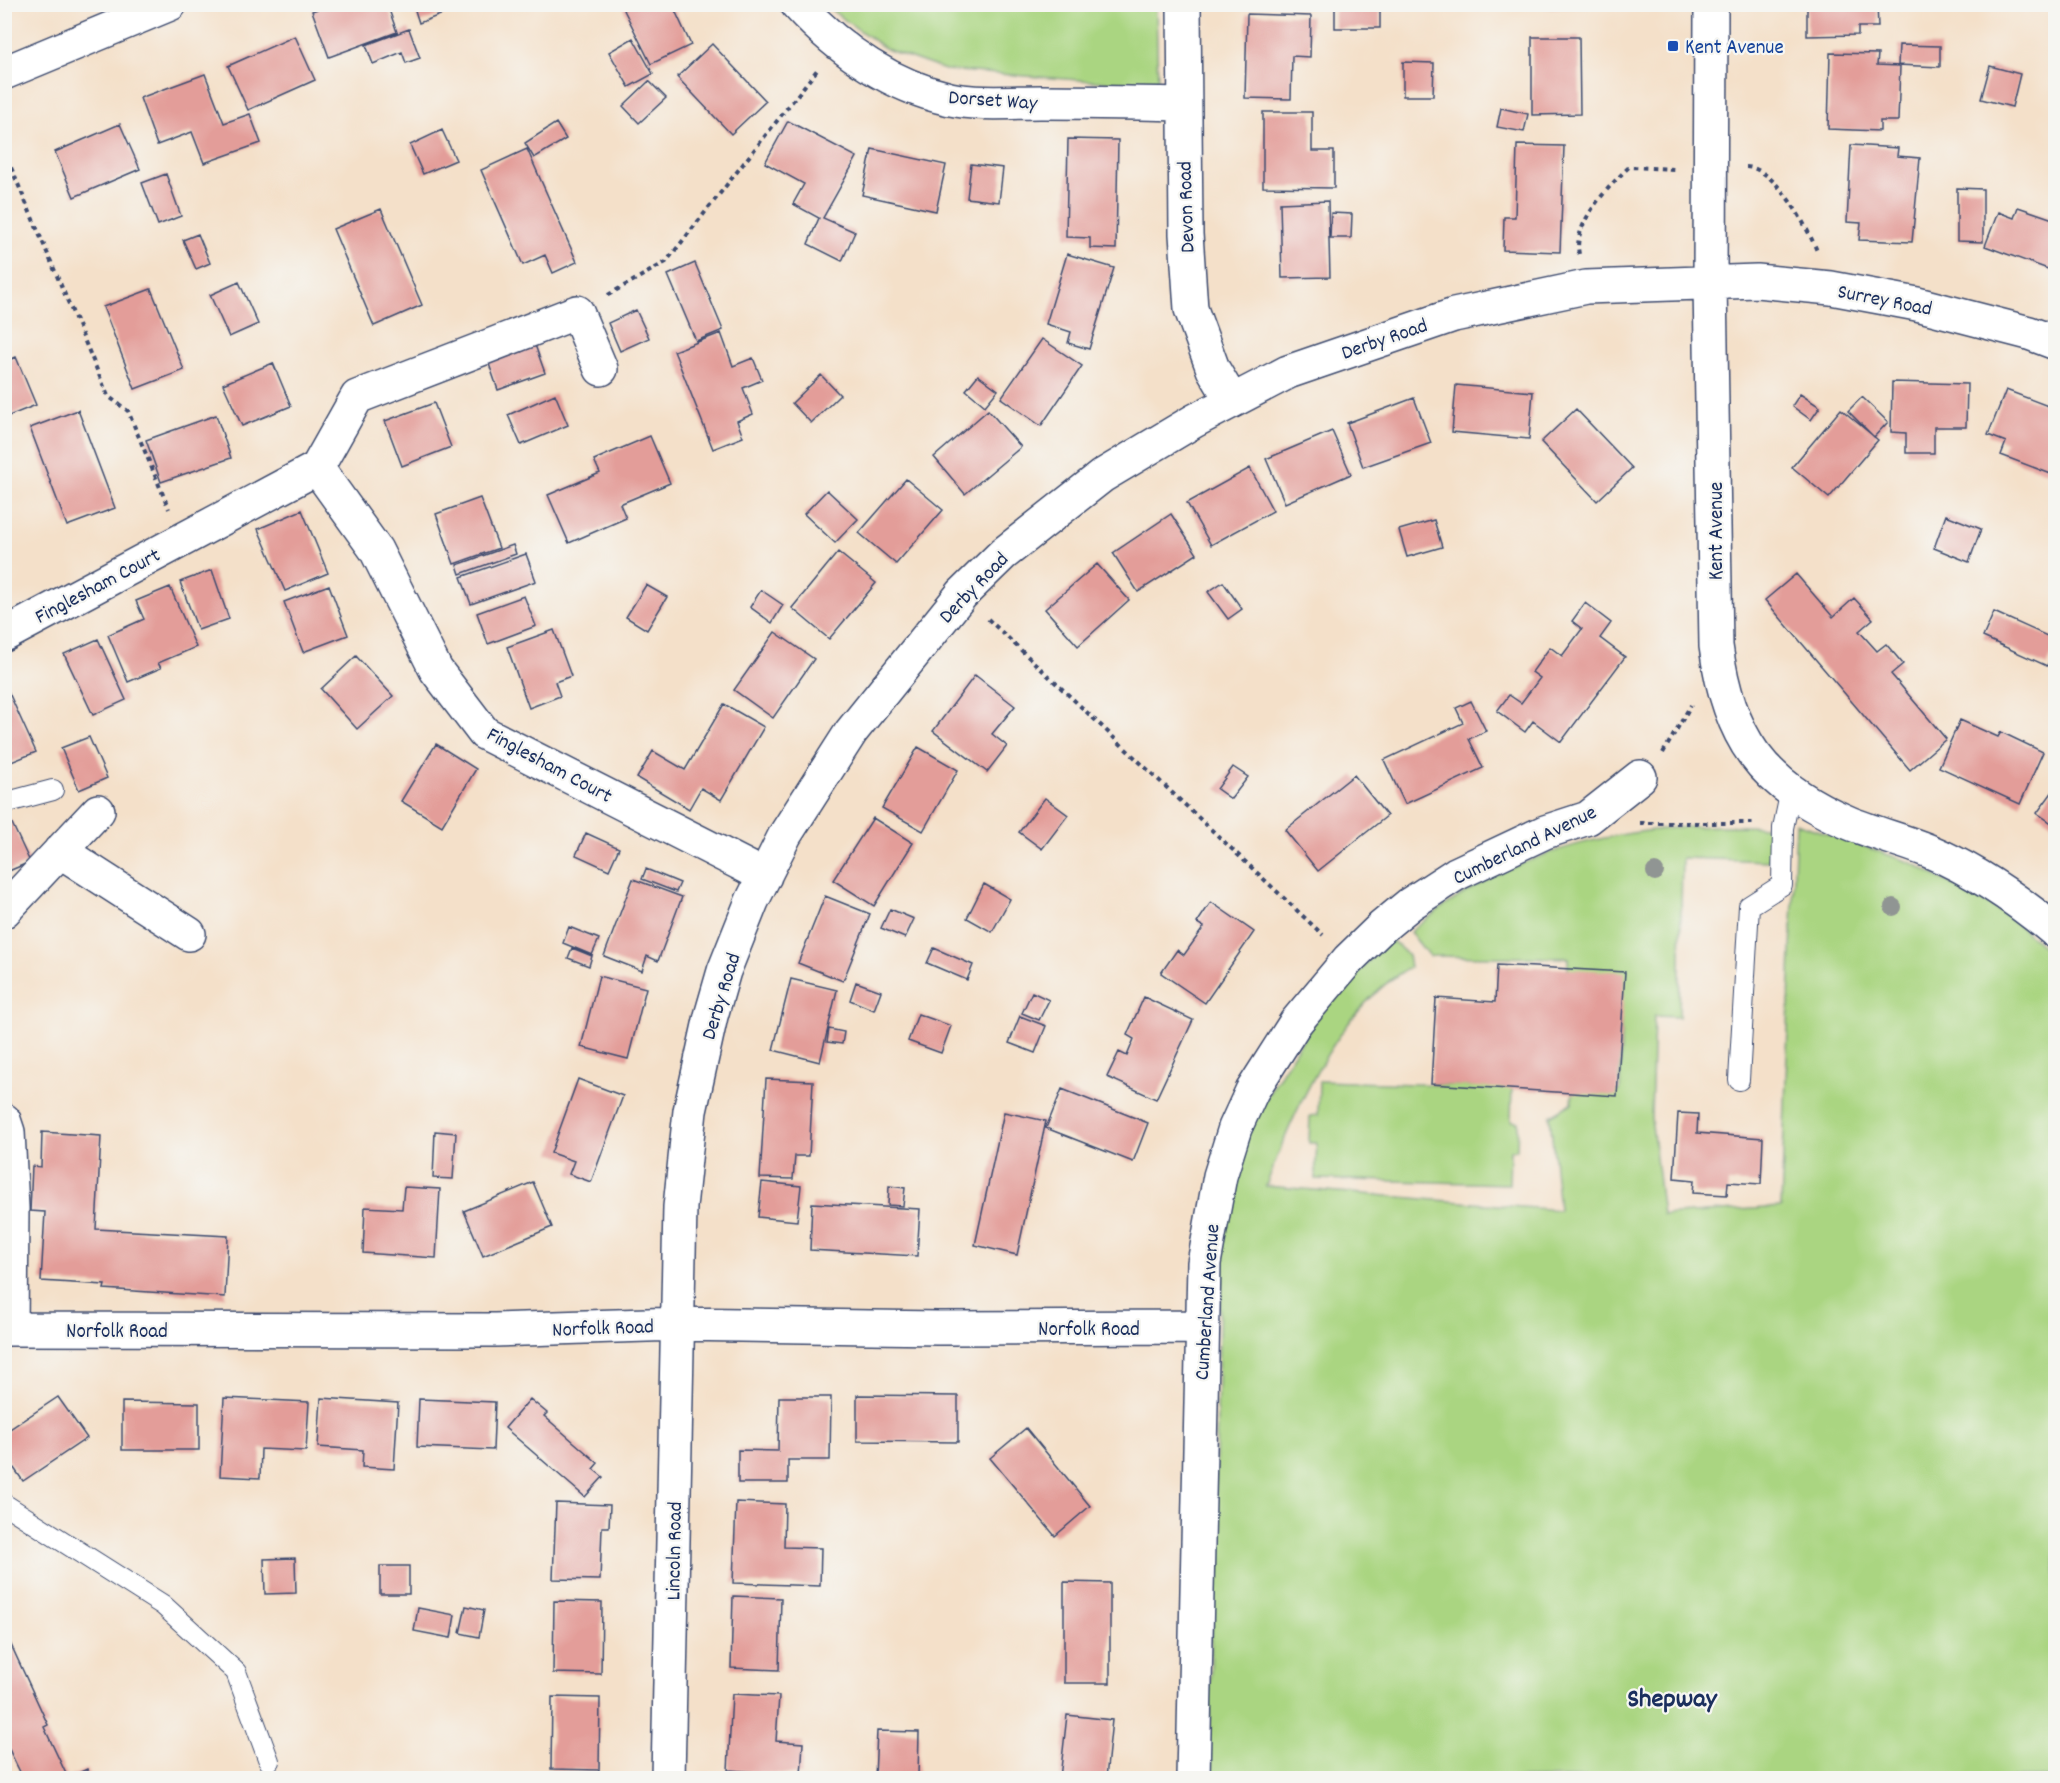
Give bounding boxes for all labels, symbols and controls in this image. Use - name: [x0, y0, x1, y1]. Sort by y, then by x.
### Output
- place label: Kent Avenue: [1685, 34, 1784, 64]
- marker: Kent Avenue: [1666, 39, 1680, 53]
- street label: Dorset Way: [947, 84, 1039, 120]
- street label: Devon Road: [1171, 160, 1205, 253]
- street label: Surrey Road: [1835, 278, 1934, 326]
- street label: Derby Road: [1338, 312, 1432, 370]
- street label: Kent Avenue: [1703, 482, 1733, 580]
- street label: Finglesham Court: [30, 542, 167, 633]
- street label: Derby Road: [933, 546, 1017, 632]
- street label: Finglesham Court: [481, 721, 617, 812]
- street label: Cumberland Avenue: [1448, 799, 1602, 895]
- street label: Derby Road: [695, 950, 750, 1044]
- street label: Cumberland Avenue: [1189, 1223, 1229, 1381]
- street label: Norfolk Road: [552, 1313, 655, 1347]
- street label: Norfolk Road: [1038, 1316, 1140, 1346]
- street label: Norfolk Road: [66, 1318, 168, 1348]
- street label: Lincoln Road: [660, 1501, 692, 1601]
- district label: Shepway: [1627, 1681, 1718, 1720]

